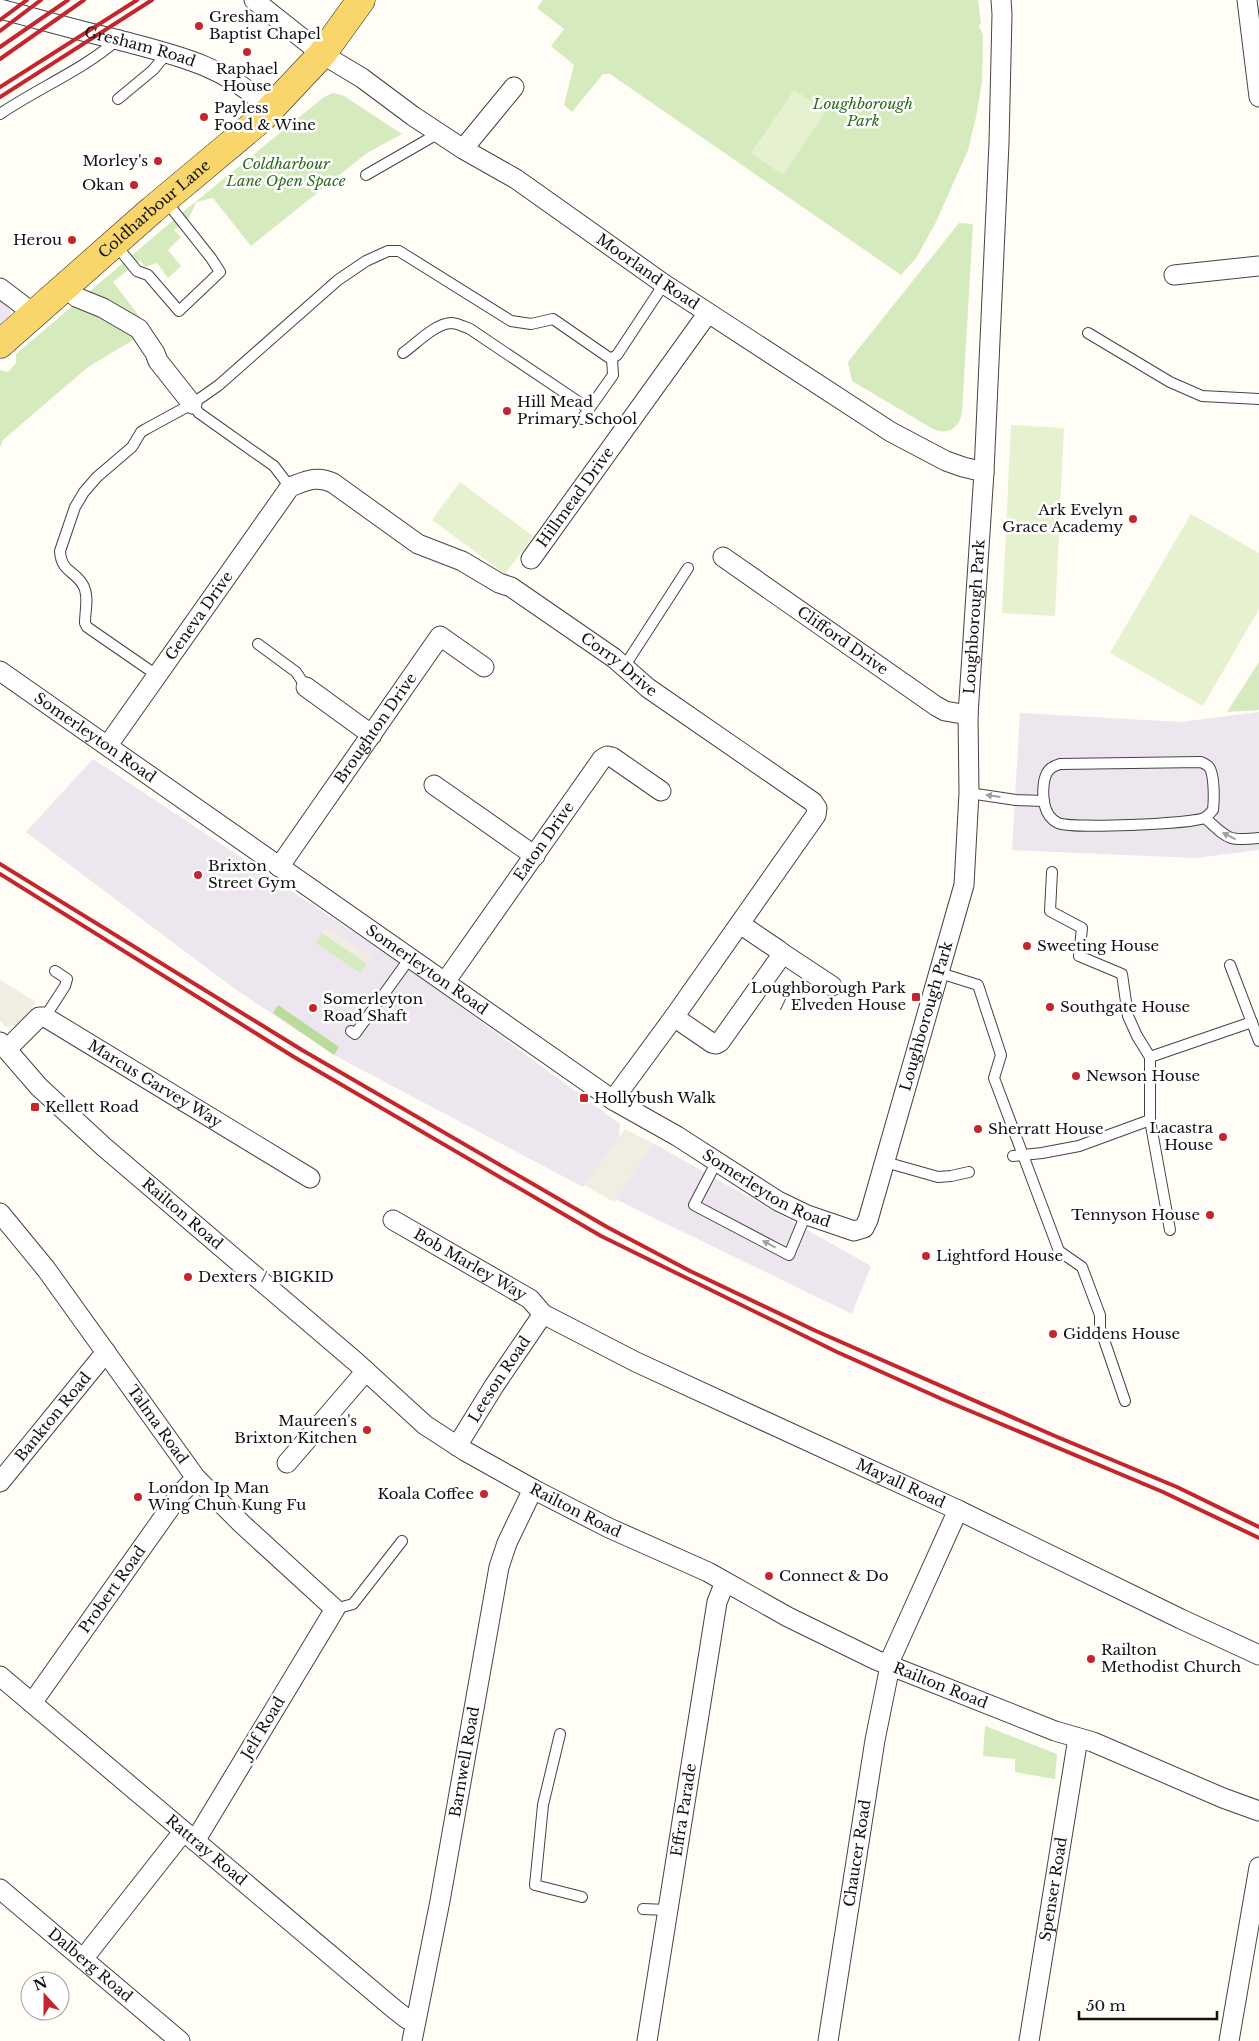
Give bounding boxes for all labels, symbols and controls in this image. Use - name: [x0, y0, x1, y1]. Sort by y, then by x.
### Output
- place label: Gresham Baptist Chapel: [209, 7, 321, 43]
- marker: Gresham Baptist Chapel: [193, 20, 205, 32]
- street label: Gresham Road: [83, 22, 198, 71]
- marker: Raphael House: [241, 46, 253, 58]
- place label: Raphael House: [216, 59, 278, 95]
- park label: Loughborough Park: [812, 94, 914, 130]
- place label: Payless Food & Wine: [214, 98, 316, 134]
- marker: Payless Food & Wine: [198, 111, 210, 123]
- place label: Morley's: [82, 151, 148, 170]
- park label: Coldharbour Lane Open Space: [225, 154, 346, 190]
- street label: Coldharbour Lane: [94, 155, 214, 262]
- marker: Morley's: [152, 155, 164, 167]
- place label: Okan: [82, 175, 124, 194]
- marker: Okan: [128, 179, 140, 191]
- street label: Moorland Road: [593, 229, 703, 313]
- place label: Herou: [13, 230, 62, 249]
- marker: Herou: [66, 234, 78, 246]
- place label: Hill Mead Primary School: [517, 392, 637, 428]
- marker: Hill Mead Primary School: [501, 405, 513, 417]
- street label: Hillmead Drive: [532, 443, 617, 551]
- place label: Ark Evelyn Grace Academy: [1002, 500, 1123, 536]
- marker: Ark Evelyn Grace Academy: [1127, 513, 1139, 525]
- street label: Loughborough Park: [959, 538, 989, 695]
- street label: Geneva Drive: [161, 567, 237, 664]
- street label: Clifford Drive: [794, 602, 892, 679]
- street label: Corry Drive: [577, 628, 661, 700]
- street label: Broughton Drive: [330, 669, 420, 787]
- street label: Somerleyton Road: [31, 688, 160, 786]
- one-way arrow: [984, 792, 1000, 800]
- street label: Eaton Drive: [509, 798, 578, 884]
- one-way arrow: [1222, 832, 1236, 840]
- place label: Brixton Street Gym: [208, 856, 296, 892]
- marker: Brixton Street Gym: [192, 869, 204, 881]
- street label: Somerleyton Road: [363, 920, 492, 1018]
- place label: Sweeting House: [1037, 936, 1159, 955]
- street label: Loughborough Park: [895, 938, 957, 1093]
- marker: Sweeting House: [1021, 940, 1033, 952]
- place label: Loughborough Park / Elveden House: [751, 978, 907, 1014]
- place label: Somerleyton Road Shaft: [323, 989, 423, 1025]
- marker: Loughborough Park / Elveden House: [910, 991, 922, 1003]
- place label: Southgate House: [1060, 997, 1190, 1016]
- marker: Southgate House: [1044, 1001, 1056, 1013]
- marker: Somerleyton Road Shaft: [307, 1002, 319, 1014]
- street label: Marcus Garvey Way: [85, 1035, 226, 1132]
- place label: Newson House: [1086, 1066, 1200, 1085]
- marker: Newson House: [1070, 1070, 1082, 1082]
- place label: Hollybush Walk: [594, 1088, 717, 1107]
- marker: Hollybush Walk: [578, 1092, 590, 1104]
- place label: Kellett Road: [45, 1097, 139, 1116]
- marker: Kellett Road: [29, 1101, 41, 1113]
- place label: Lacastra House: [1149, 1118, 1214, 1154]
- place label: Sherratt House: [988, 1119, 1104, 1138]
- marker: Sherratt House: [972, 1123, 984, 1135]
- marker: Lacastra House: [1217, 1131, 1229, 1143]
- street label: Somerleyton Road: [699, 1145, 833, 1231]
- street label: Railton Road: [138, 1174, 227, 1253]
- place label: Tennyson House: [1071, 1205, 1200, 1224]
- marker: Tennyson House: [1204, 1209, 1216, 1221]
- street label: Bob Marley Way: [410, 1224, 531, 1304]
- one-way arrow: [761, 1240, 776, 1248]
- place label: Lightford House: [936, 1246, 1063, 1265]
- marker: Lightford House: [920, 1250, 932, 1262]
- place label: Dexters / BIGKID: [198, 1267, 334, 1286]
- marker: Dexters / BIGKID: [182, 1271, 194, 1283]
- place label: Giddens House: [1063, 1324, 1180, 1343]
- marker: Giddens House: [1047, 1328, 1059, 1340]
- street label: Leeson Road: [464, 1332, 534, 1426]
- street label: Bankton Road: [11, 1368, 95, 1465]
- street label: Talma Road: [123, 1381, 193, 1467]
- place label: Maureen's Brixton Kitchen: [234, 1411, 357, 1447]
- marker: Maureen's Brixton Kitchen: [361, 1424, 373, 1436]
- street label: Mayall Road: [853, 1455, 949, 1512]
- place label: London Ip Man Wing Chun Kung Fu: [147, 1478, 306, 1514]
- street label: Railton Road: [527, 1479, 624, 1541]
- place label: Koala Coffee: [378, 1484, 474, 1503]
- marker: Koala Coffee: [478, 1488, 490, 1500]
- marker: London Ip Man Wing Chun Kung Fu: [132, 1491, 144, 1503]
- street label: Probert Road: [75, 1542, 149, 1637]
- place label: Connect & Do: [779, 1566, 889, 1585]
- marker: Connect & Do: [763, 1570, 775, 1582]
- place label: Railton Methodist Church: [1101, 1640, 1241, 1676]
- marker: Railton Methodist Church: [1085, 1653, 1097, 1665]
- street label: Railton Road: [890, 1658, 991, 1712]
- street label: Jelf Road: [236, 1693, 289, 1764]
- street label: Barnwell Road: [445, 1705, 483, 1819]
- street label: Effra Parade: [667, 1762, 700, 1858]
- street label: Chaucer Road: [839, 1798, 875, 1908]
- street label: Rattray Road: [162, 1810, 251, 1889]
- street label: Spenser Road: [1035, 1835, 1071, 1942]
- street label: Dalberg Road: [44, 1924, 137, 2006]
- north arrow: [20, 1971, 70, 2021]
- text: N: [31, 1973, 50, 1995]
- scale bar: [1079, 1988, 1216, 2020]
- text: 50 m: [1086, 1996, 1126, 2015]

